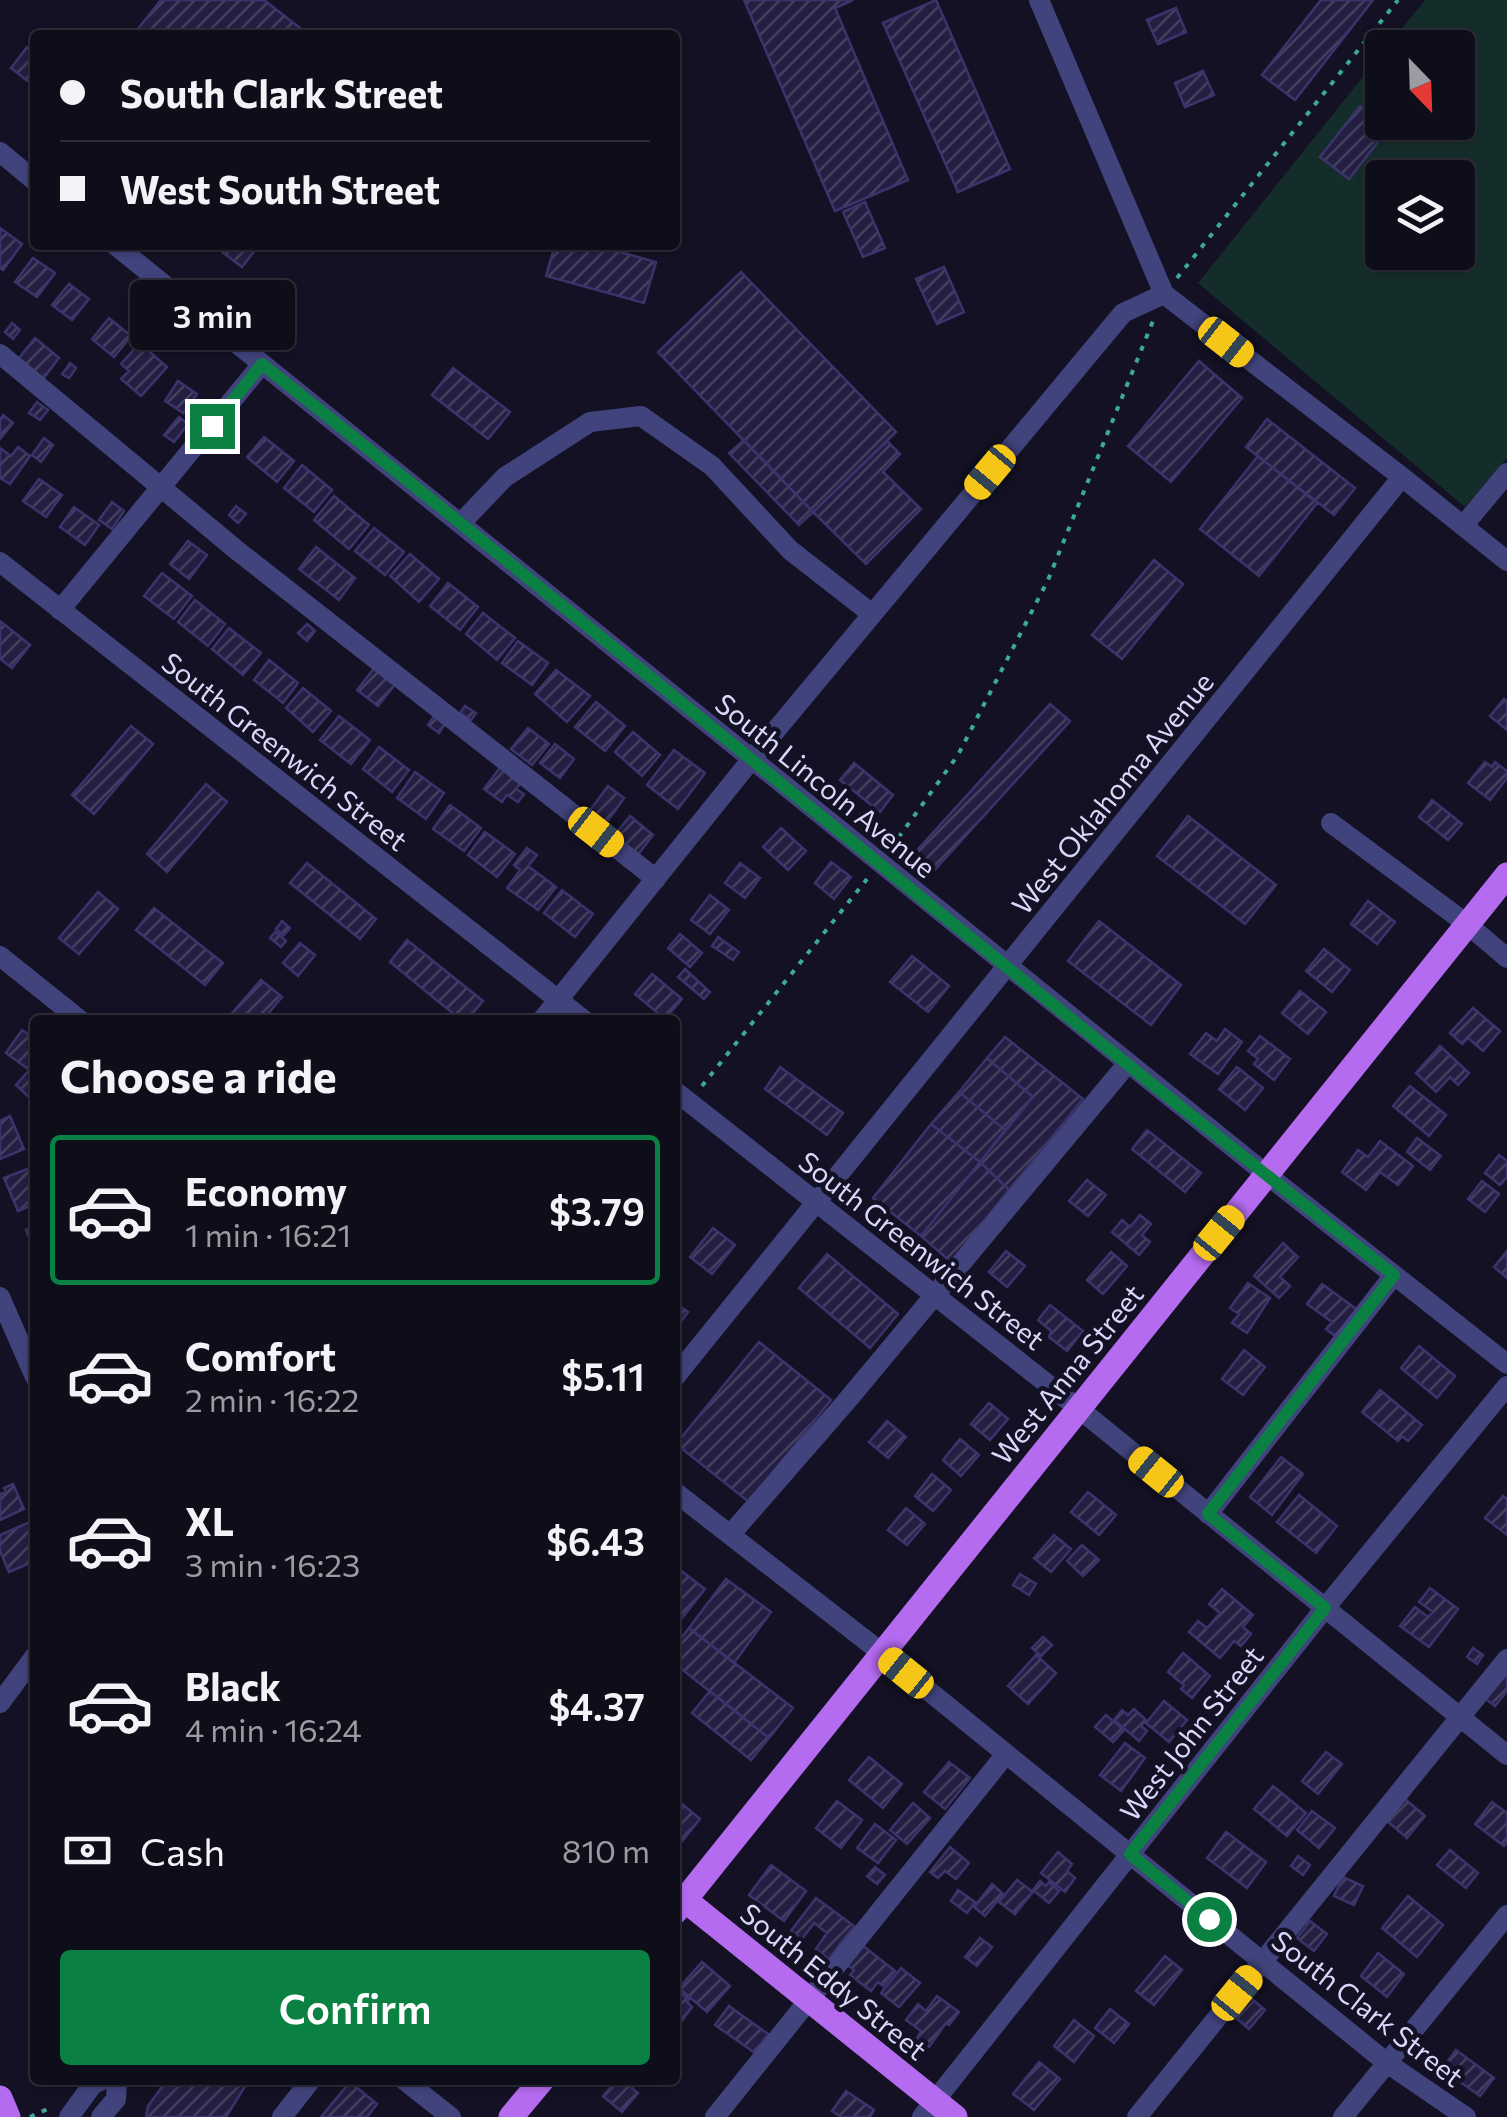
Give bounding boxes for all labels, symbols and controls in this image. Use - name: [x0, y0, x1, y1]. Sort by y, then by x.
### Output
- north arrow: [1365, 30, 1475, 140]
- map controls: [1365, 30, 1475, 270]
- text: South Clark Street: [120, 69, 443, 116]
- button: layers: [1365, 160, 1475, 270]
- text: West South Street: [120, 165, 440, 212]
- callout: 3 min: [130, 281, 294, 351]
- text: 3 min: [173, 295, 252, 335]
- car: [1193, 312, 1259, 372]
- route end: [190, 404, 235, 449]
- car: [959, 439, 1021, 505]
- street label: South Greenwich Street: [155, 645, 415, 857]
- street label: West Oklahoma Avenue: [1004, 665, 1220, 921]
- street label: South Lincoln Avenue: [709, 686, 943, 884]
- car: [563, 802, 629, 862]
- text: Choose a ride: [60, 1047, 337, 1102]
- street label: South Greenwich Street: [792, 1144, 1052, 1356]
- icon: car: [65, 1165, 155, 1255]
- text: Economy: [185, 1167, 347, 1214]
- text: $3.79: [549, 1187, 645, 1234]
- car: [1188, 1200, 1250, 1266]
- text: 1 min · 16:21: [185, 1214, 351, 1254]
- street label: West Anna Street: [984, 1277, 1150, 1471]
- icon: car: [65, 1330, 155, 1420]
- text: Comfort: [185, 1332, 336, 1379]
- text: $5.11: [561, 1352, 645, 1399]
- text: 2 min · 16:22: [185, 1379, 359, 1419]
- car: [1123, 1441, 1189, 1503]
- icon: car: [65, 1495, 155, 1585]
- text: XL: [185, 1497, 234, 1544]
- text: $6.43: [546, 1517, 645, 1564]
- text: 3 min · 16:23: [185, 1544, 360, 1584]
- street label: West John Street: [1112, 1639, 1270, 1827]
- car: [873, 1642, 939, 1704]
- icon: car: [65, 1660, 155, 1750]
- text: Black: [185, 1662, 281, 1709]
- text: $4.37: [548, 1682, 645, 1729]
- text: 4 min · 16:24: [185, 1709, 362, 1749]
- icon: cash: [60, 1823, 115, 1878]
- text: Cash: [140, 1827, 225, 1874]
- text: 810 m: [562, 1830, 650, 1870]
- street label: South Eddy Street: [734, 1896, 934, 2066]
- route start: [1187, 1897, 1232, 1942]
- street label: South Clark Street: [1266, 1923, 1470, 2093]
- button: Confirm: [60, 1950, 650, 2065]
- car: [1206, 1960, 1268, 2026]

